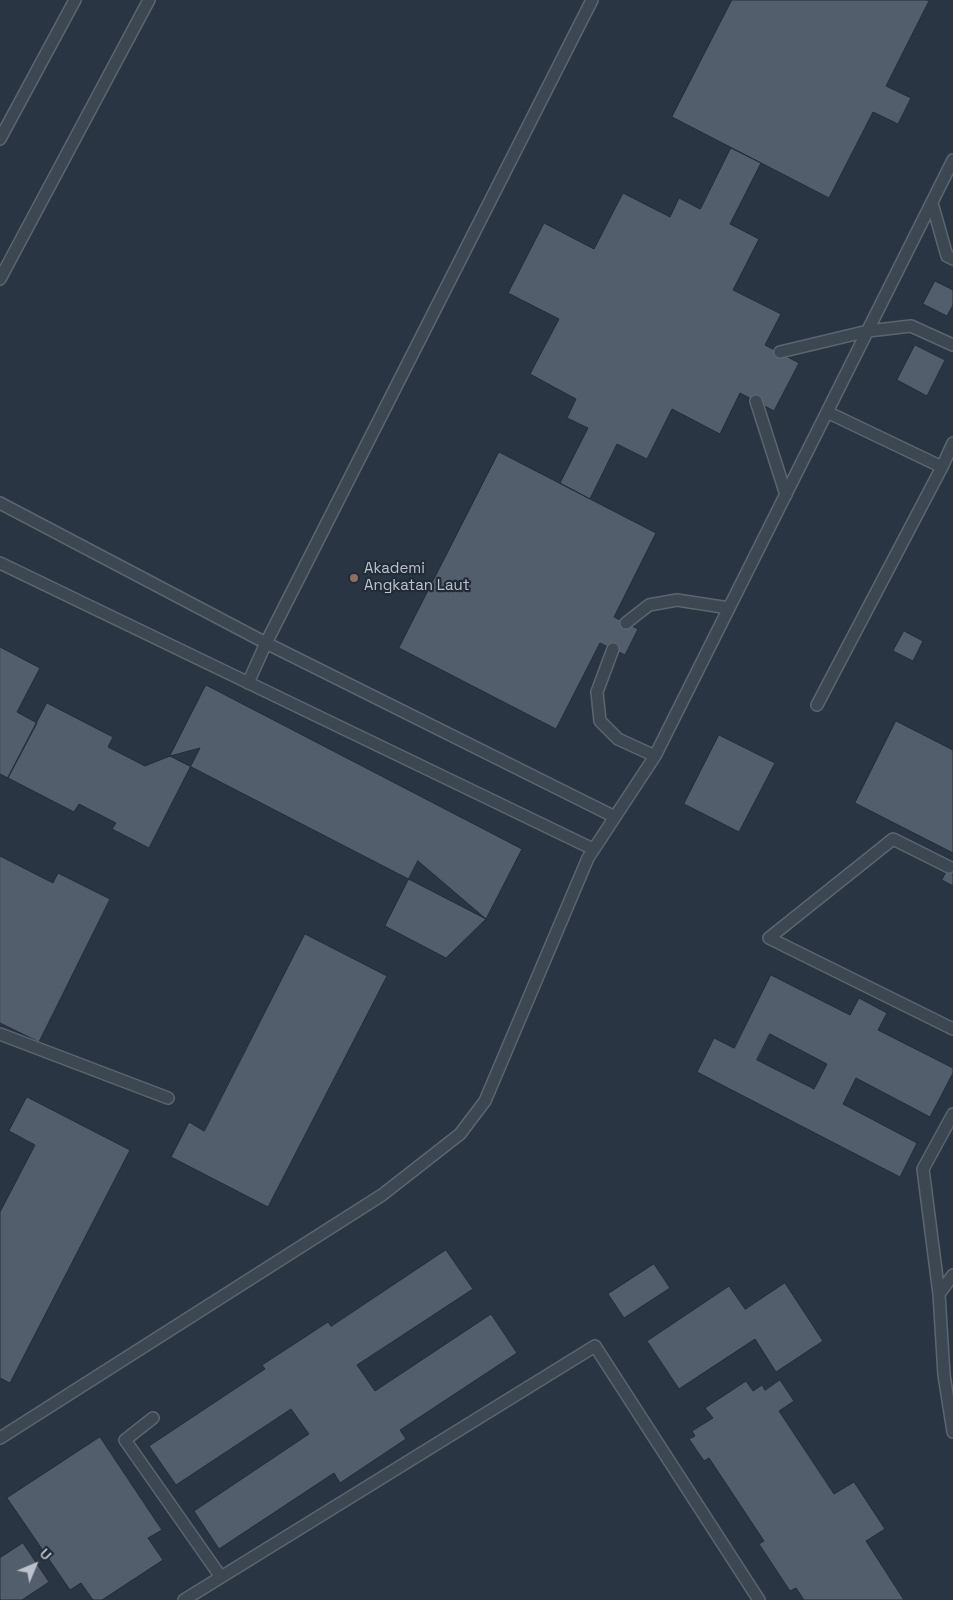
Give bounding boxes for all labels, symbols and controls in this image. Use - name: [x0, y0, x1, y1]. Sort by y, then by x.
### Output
- place label: Akademi Angkatan Laut: [364, 560, 470, 595]
- marker: Akademi Angkatan Laut: [348, 572, 360, 584]
- north arrow: [10, 1540, 60, 1590]
- text: U: [36, 1545, 55, 1564]

